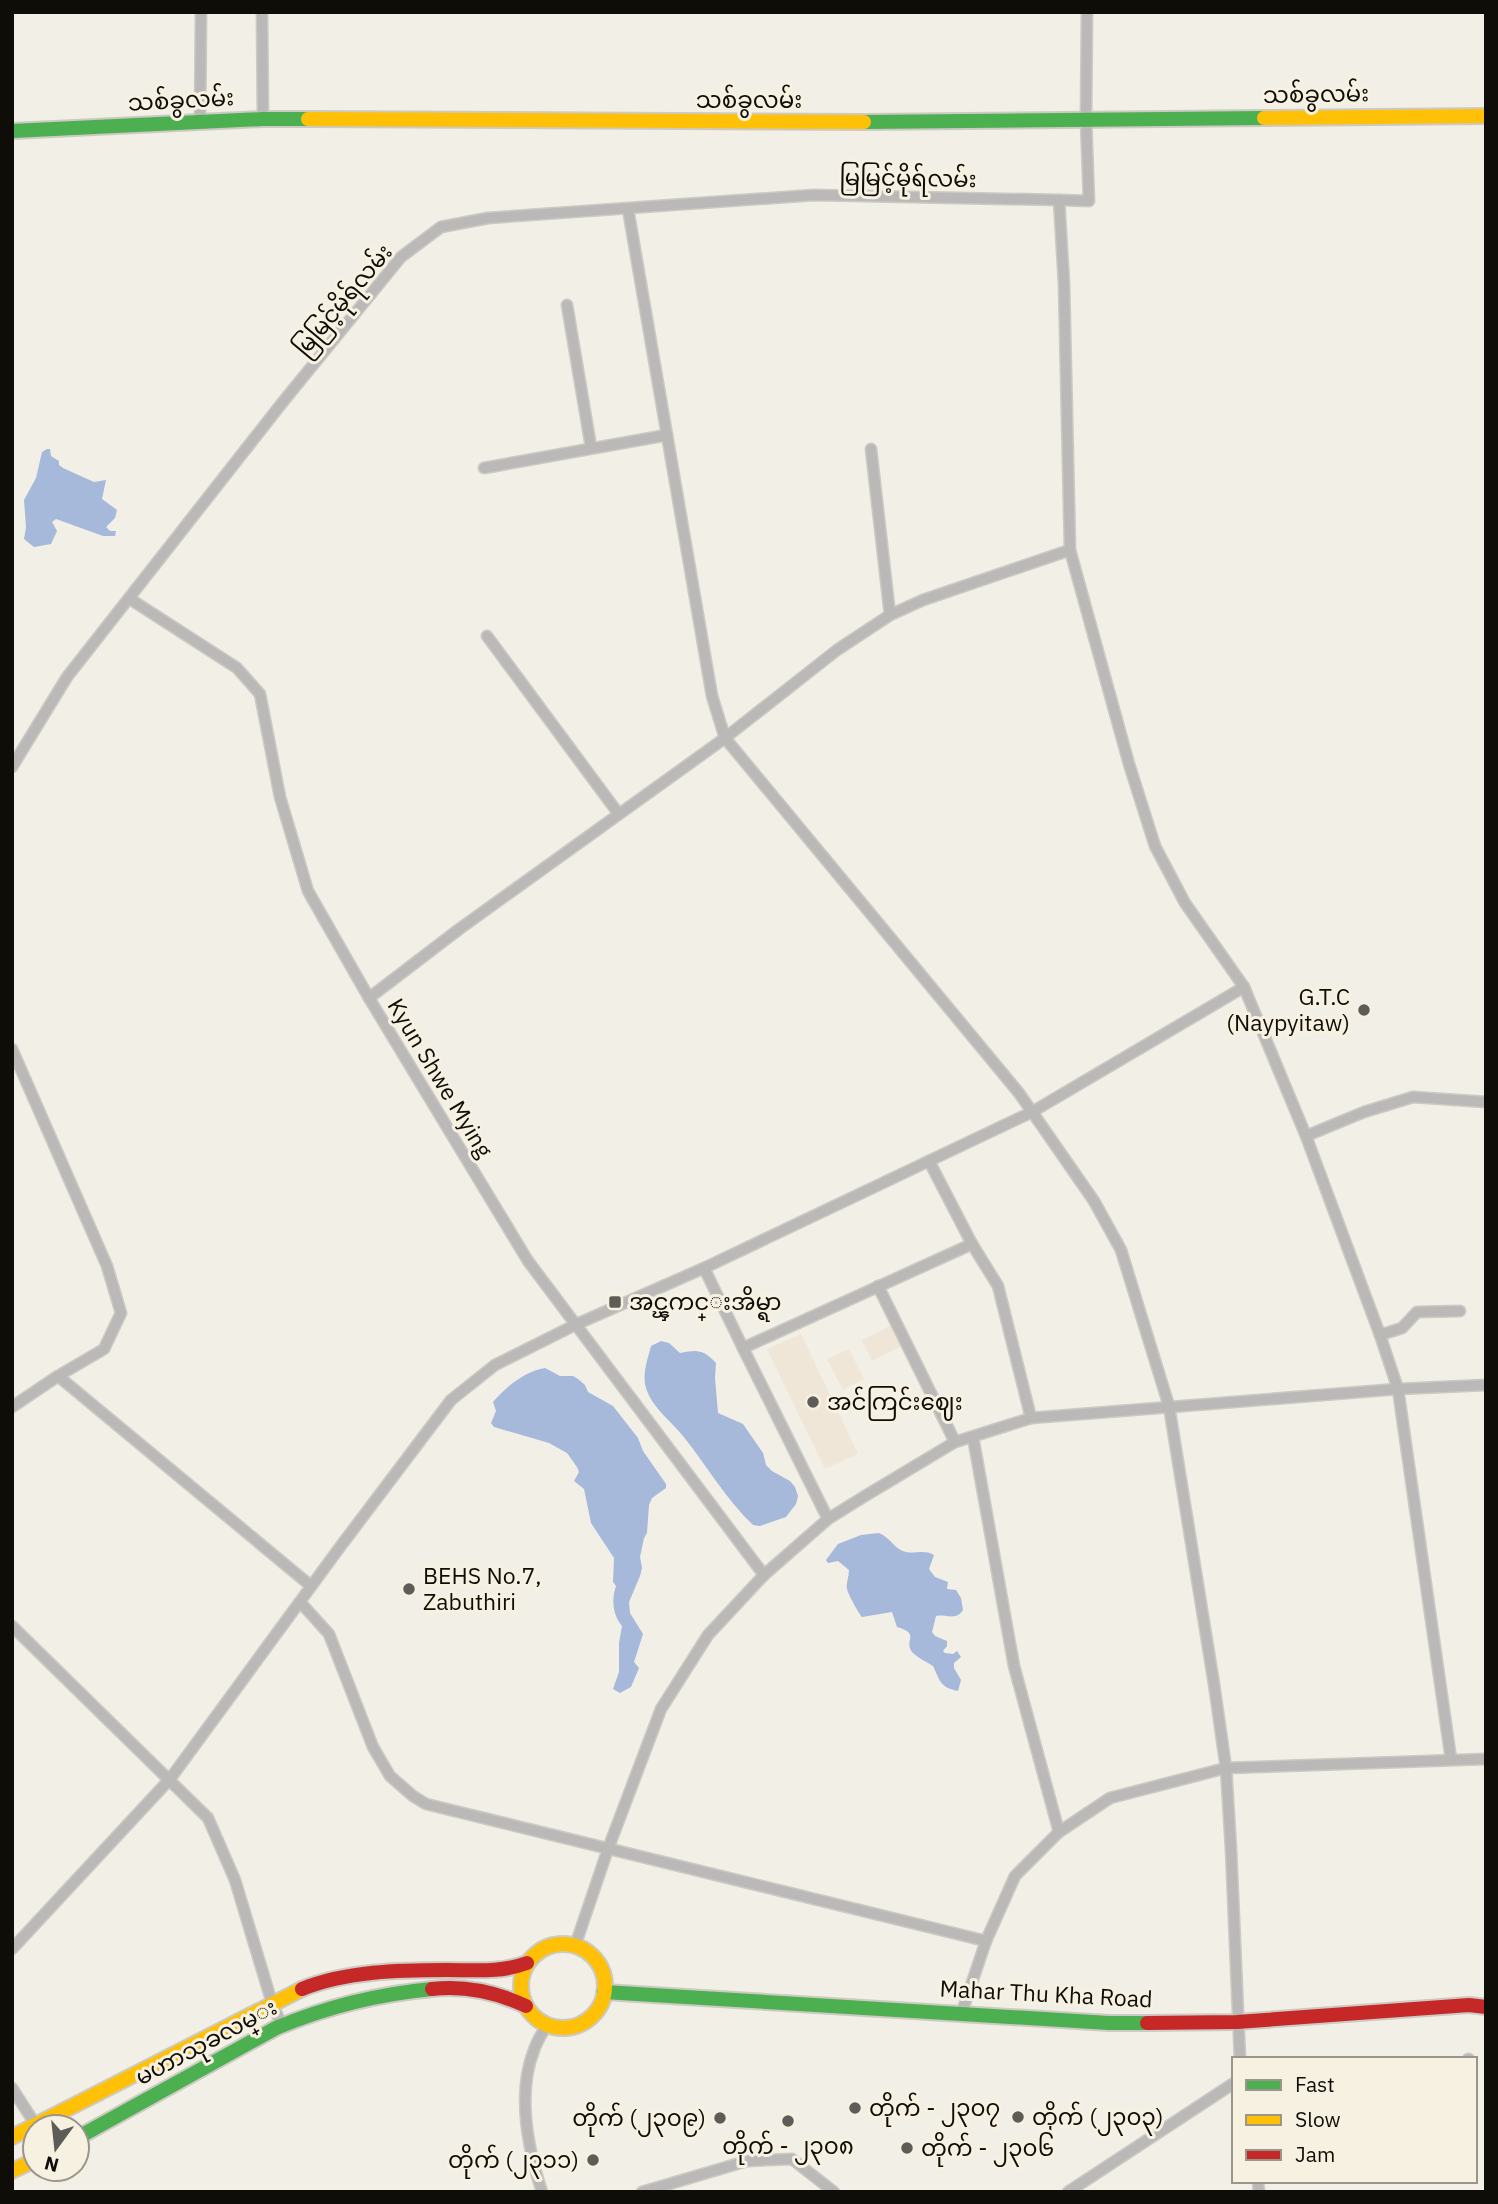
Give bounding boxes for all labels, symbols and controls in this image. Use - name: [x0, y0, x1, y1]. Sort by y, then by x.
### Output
- street label: သစ်ခွလမ်း: [1263, 77, 1370, 113]
- street label: သစ်ခွလမ်း: [127, 81, 235, 121]
- street label: သစ်ခွလမ်း: [696, 84, 802, 118]
- street label: မြမြင့်မိုရ်လမ်း: [839, 161, 977, 198]
- street label: မြမြင့်မိုရ်လမ်း: [287, 237, 402, 365]
- place label: G.T.C (Naypyitaw): [1226, 981, 1350, 1037]
- street label: Kyun Shwe Mying: [382, 992, 500, 1163]
- marker: G.T.C (Naypyitaw): [1356, 1002, 1372, 1018]
- place label: အင္ၾကင္းအိမ္ရာ: [629, 1286, 782, 1322]
- marker: အင္ၾကင္းအိမ္ရာ: [607, 1294, 623, 1310]
- place label: အင်ကြင်းဈေး: [827, 1386, 963, 1421]
- marker: အင်ကြင်းဈေး: [805, 1394, 821, 1410]
- place label: BEHS No.7, Zabuthiri: [423, 1560, 541, 1616]
- marker: BEHS No.7, Zabuthiri: [401, 1581, 417, 1597]
- street label: Mahar Thu Kha Road: [939, 1972, 1153, 2014]
- street label: မဟာသုခလမ္း: [129, 1991, 284, 2095]
- legend: [1232, 2057, 1477, 2183]
- text: Fast: [1295, 2070, 1335, 2098]
- place label: တိုက် - ၂၃၀၇: [869, 2092, 1000, 2127]
- marker: တိုက် - ၂၃၀၇: [847, 2100, 863, 2116]
- place label: တိုက် (၂၃၀၃): [1032, 2101, 1164, 2136]
- place label: တိုက် (၂၃၀၉): [572, 2102, 706, 2137]
- text: Slow: [1295, 2105, 1341, 2133]
- marker: တိုက် (၂၃၀၃): [1010, 2109, 1026, 2125]
- marker: တိုက် (၂၃၀၉): [712, 2110, 728, 2126]
- north arrow: [21, 2113, 91, 2183]
- marker: တိုက် - ၂၃၀၈: [780, 2113, 796, 2129]
- place label: တိုက် - ၂၃၀၈: [722, 2130, 854, 2165]
- place label: တိုက် - ၂၃၀၆: [921, 2132, 1054, 2167]
- marker: တိုက် - ၂၃၀၆: [899, 2140, 915, 2156]
- text: Jam: [1295, 2140, 1335, 2168]
- place label: တိုက် (၂၃၁၁): [448, 2144, 579, 2179]
- text: N: [42, 2151, 61, 2178]
- marker: တိုက် (၂၃၁၁): [585, 2152, 601, 2168]

